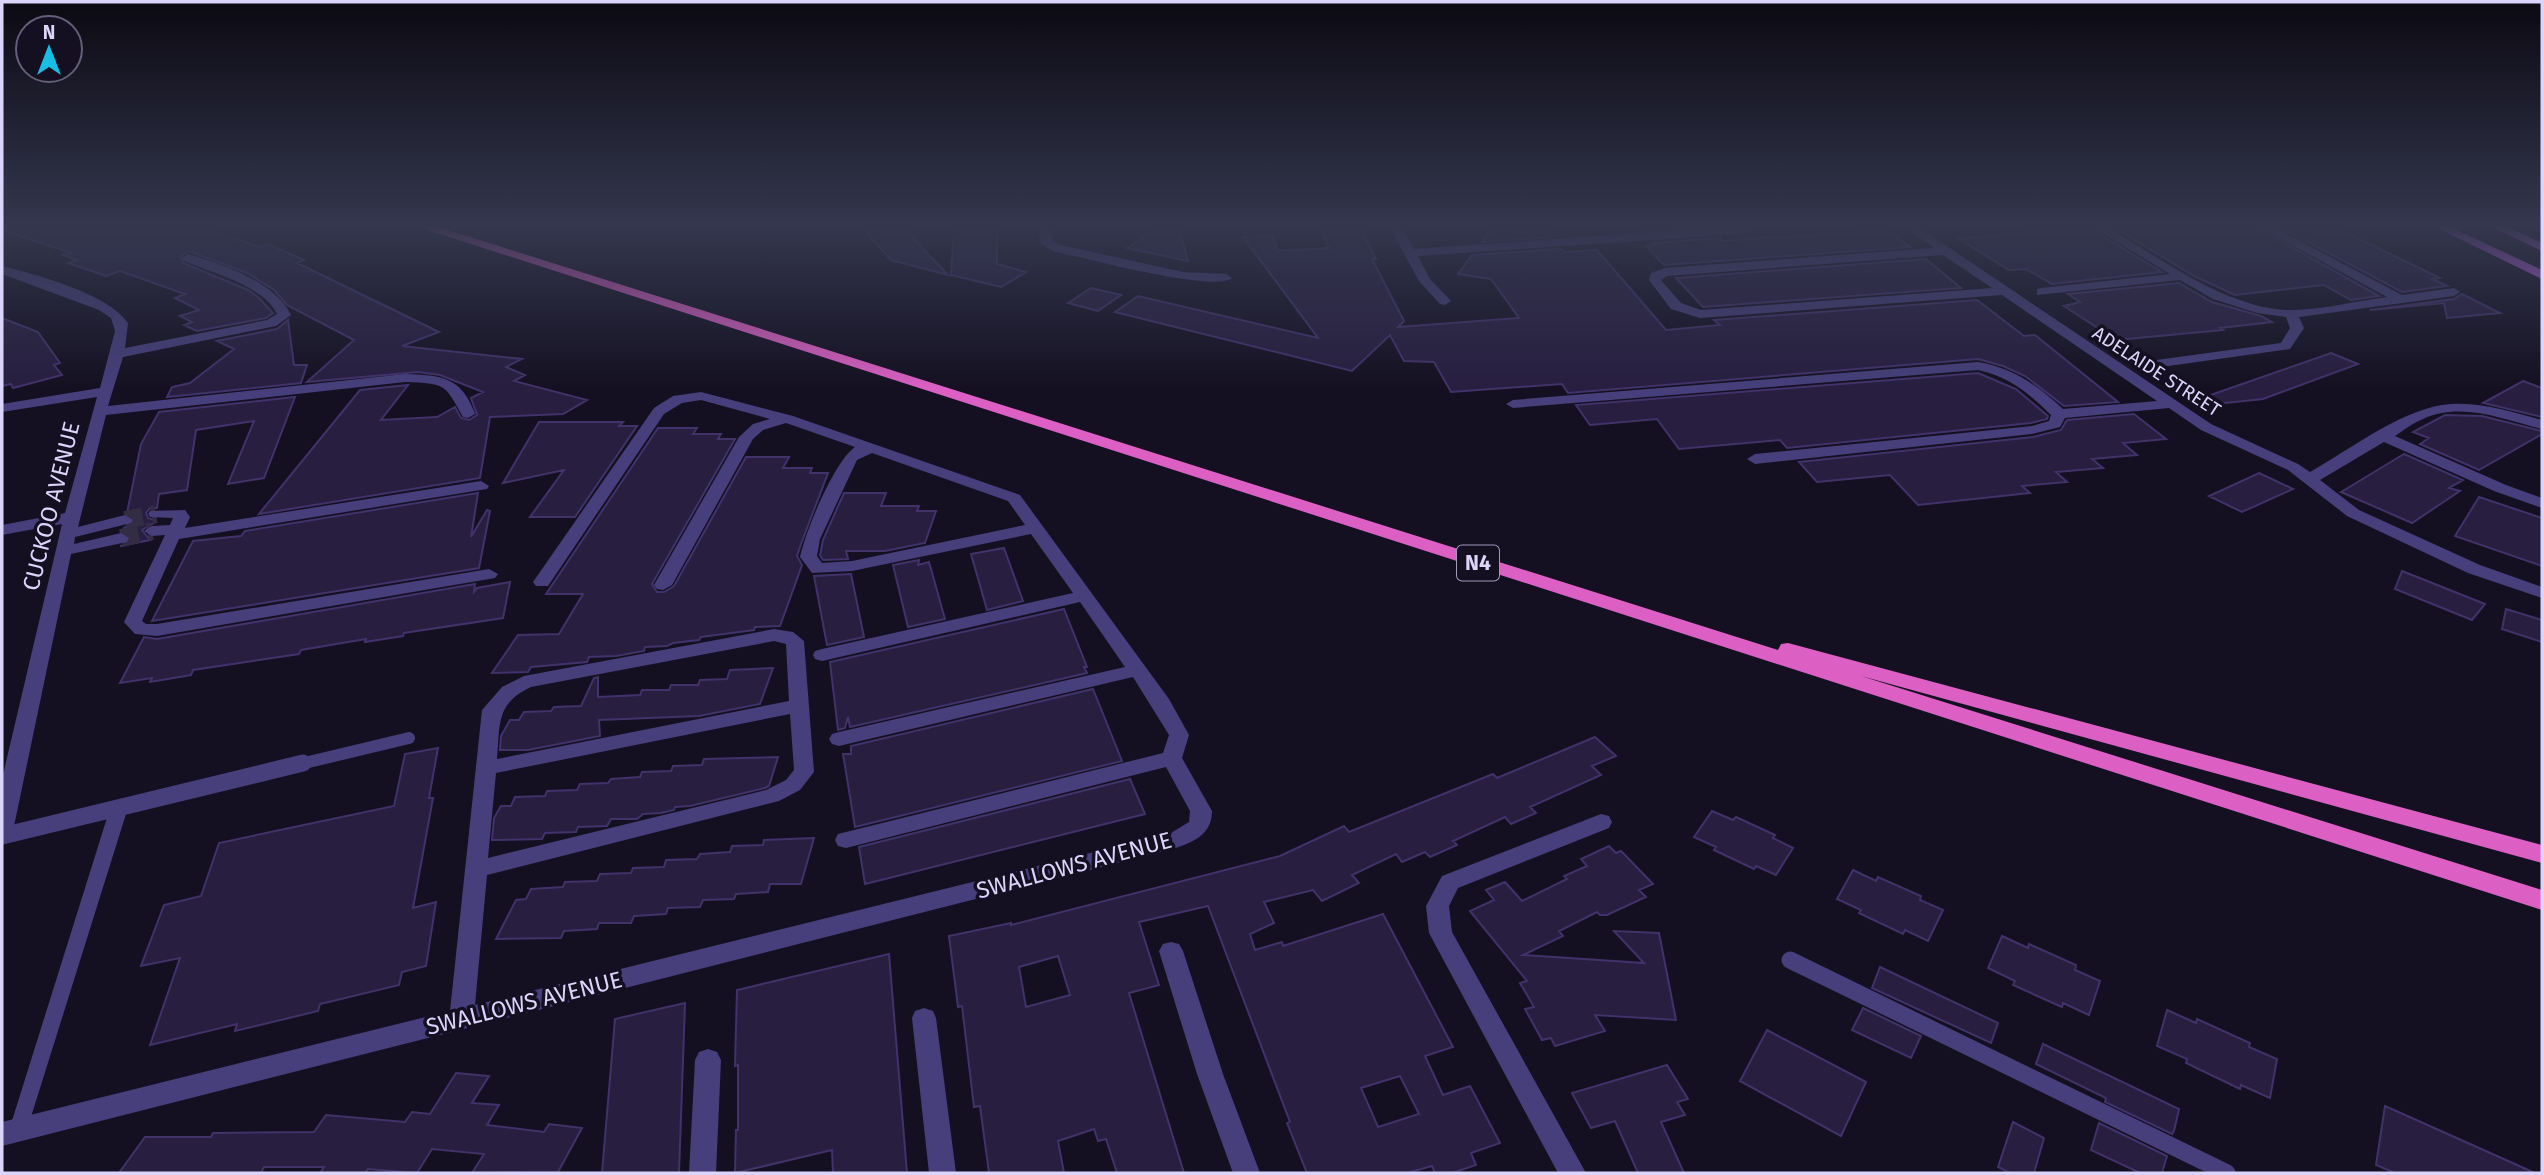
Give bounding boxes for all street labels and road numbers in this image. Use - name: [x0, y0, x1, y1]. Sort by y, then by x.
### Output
- street label: ADELAIDE STREET: [2088, 321, 2225, 421]
- street label: CUCKOO AVENUE: [16, 419, 86, 593]
- road number: N4: [1457, 546, 1499, 580]
- street label: SWALLOWS AVENUE: [973, 825, 1175, 905]
- street label: SWALLOWS AVENUE: [423, 965, 625, 1041]

